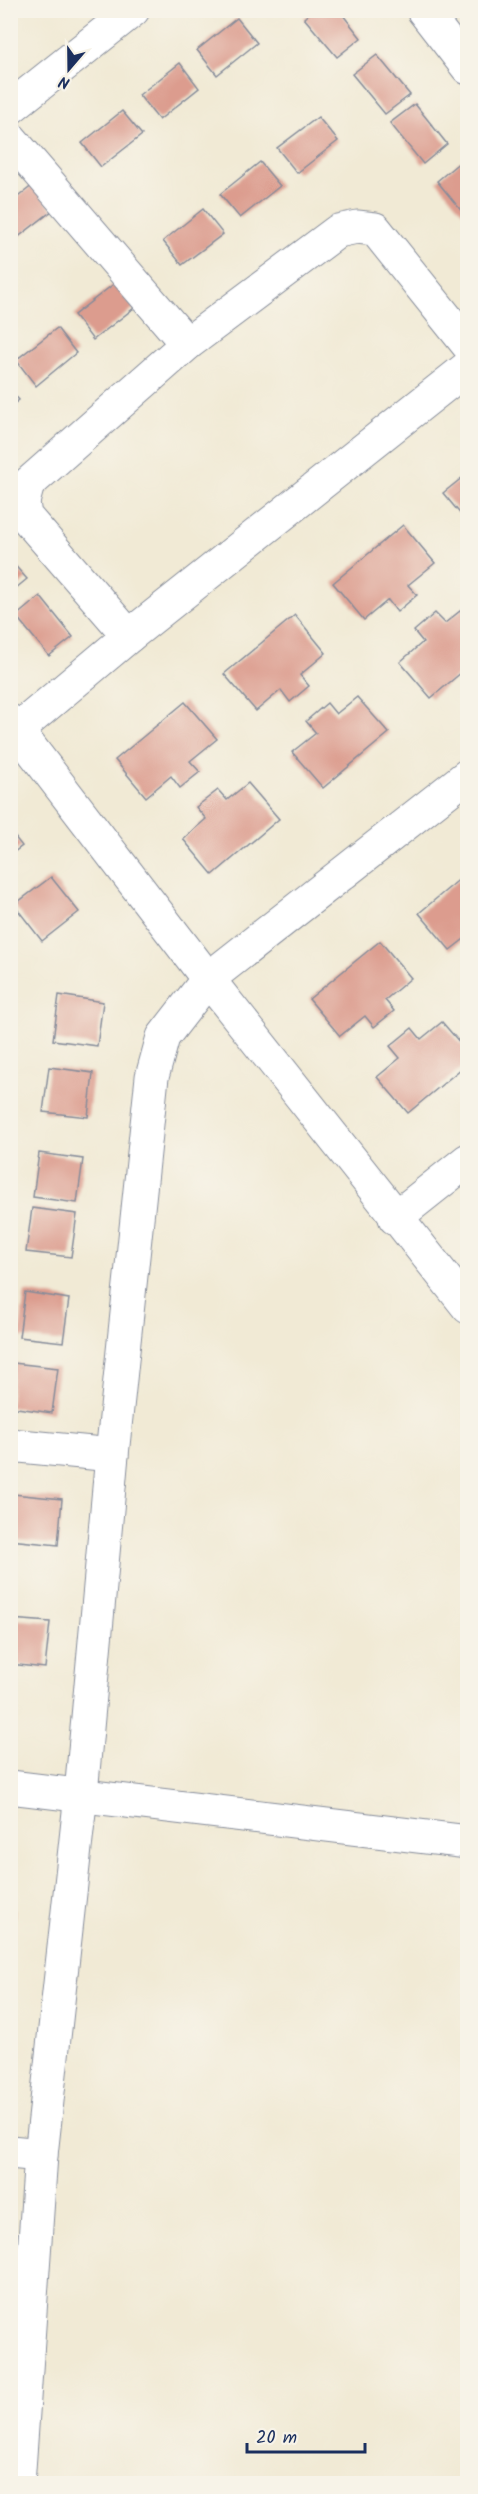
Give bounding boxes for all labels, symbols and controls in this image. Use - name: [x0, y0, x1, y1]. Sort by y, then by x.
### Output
- north arrow: [39, 39, 99, 99]
- text: N: [55, 68, 73, 95]
- scale bar: [247, 2416, 366, 2454]
- text: 20 m: [256, 2424, 297, 2453]

